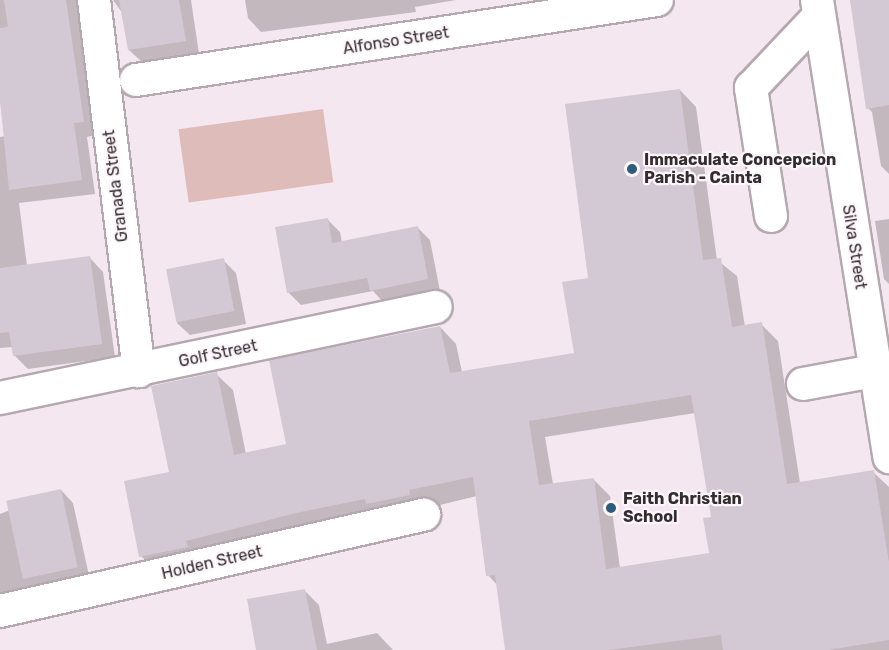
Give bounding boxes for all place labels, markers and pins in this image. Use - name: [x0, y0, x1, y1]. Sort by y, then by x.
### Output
- place label: Immaculate Concepcion Parish - Cainta: [644, 150, 836, 188]
- marker: Immaculate Concepcion Parish - Cainta: [625, 162, 639, 176]
- place label: Faith Christian School: [623, 489, 742, 527]
- marker: Faith Christian School: [604, 501, 618, 515]

